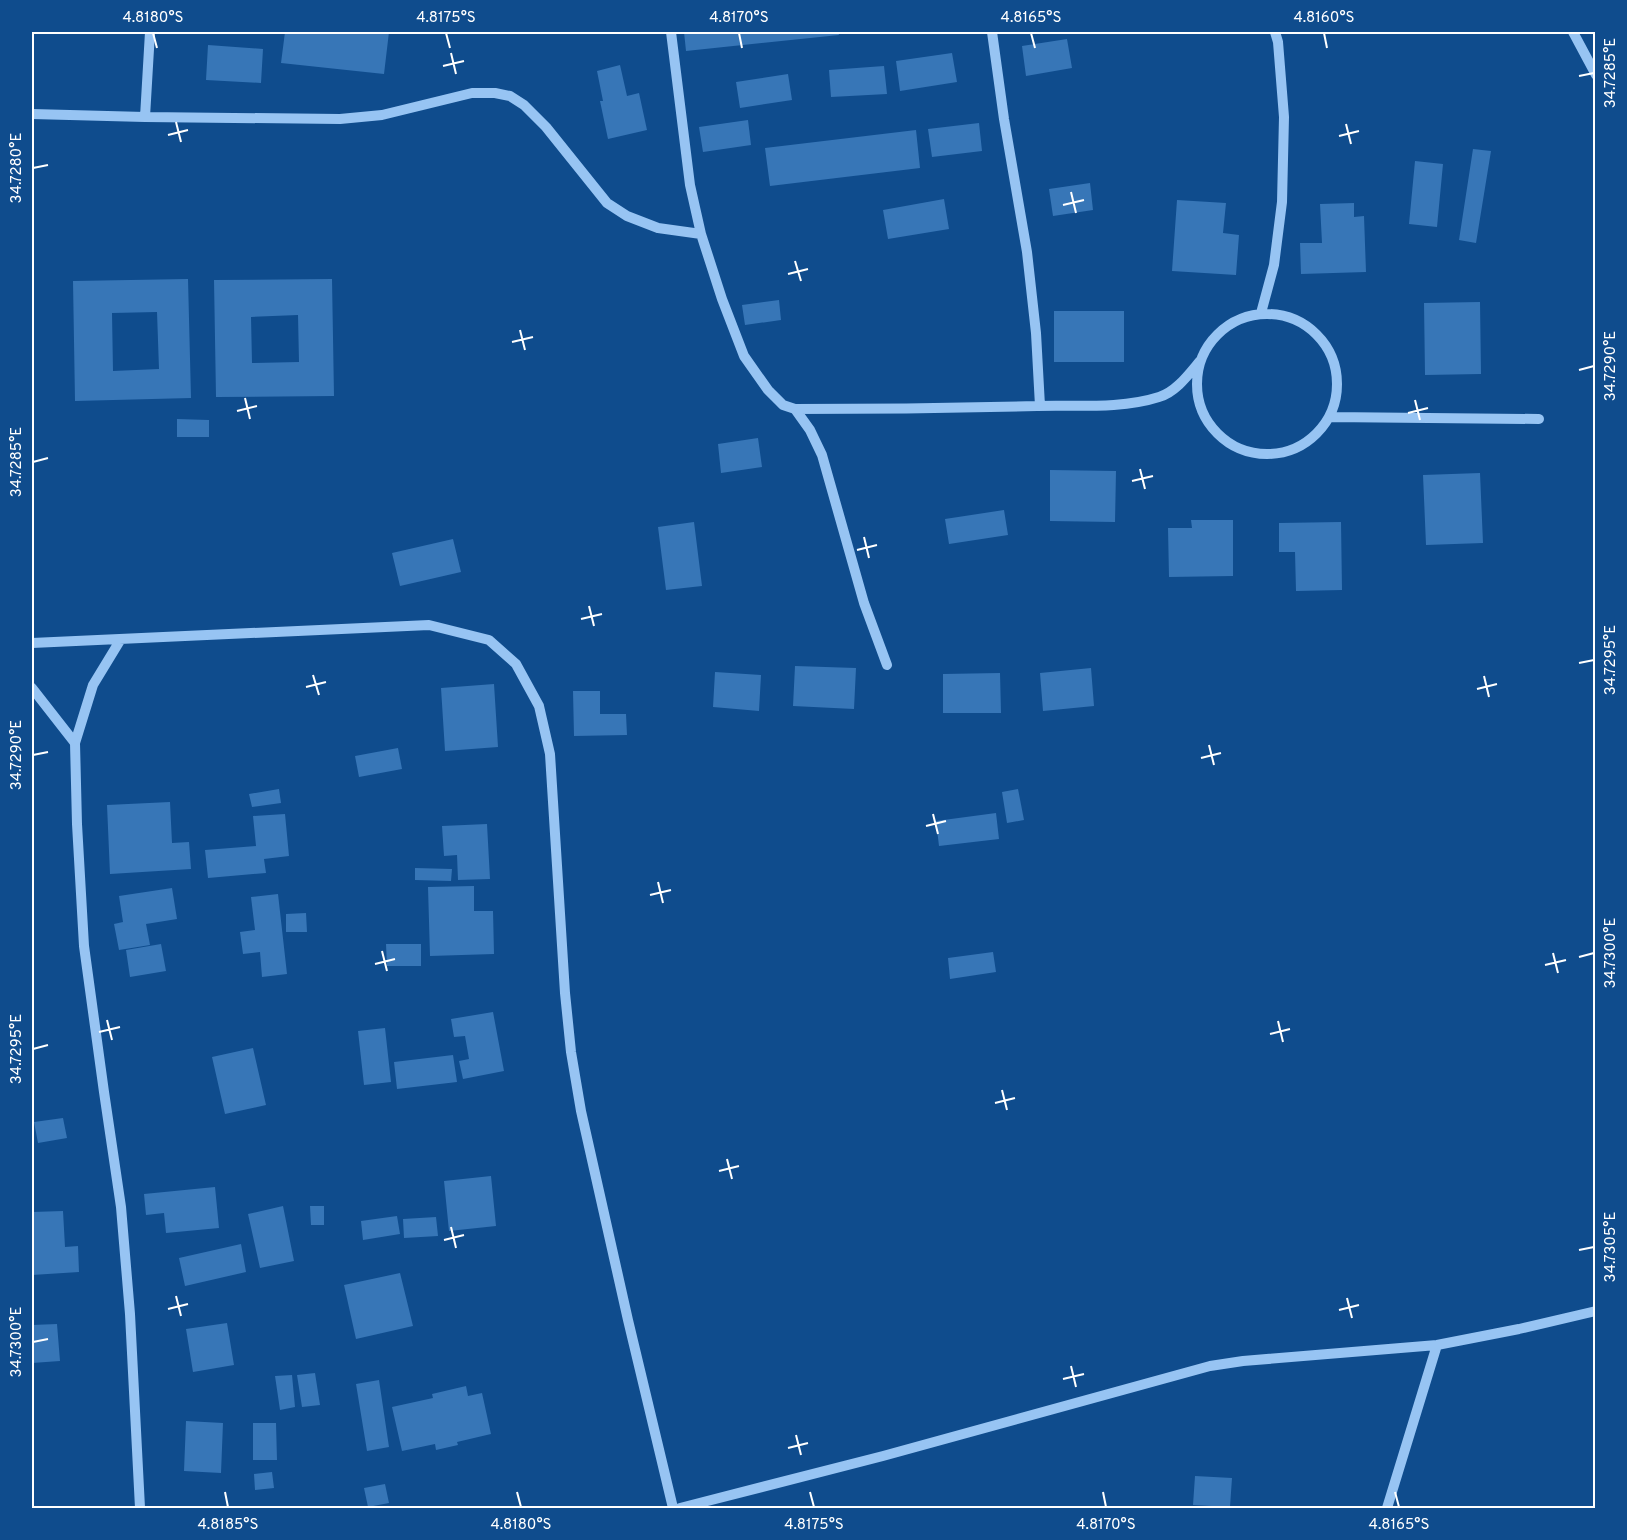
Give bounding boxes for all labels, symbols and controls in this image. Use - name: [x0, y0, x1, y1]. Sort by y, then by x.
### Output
- text: 4.8180°S: [122, 9, 184, 28]
- text: 4.8175°S: [416, 9, 476, 28]
- text: 4.8170°S: [709, 9, 769, 28]
- text: 4.8165°S: [1001, 9, 1061, 28]
- text: 4.8160°S: [1293, 9, 1355, 28]
- text: 34.7285°E: [1602, 38, 1621, 108]
- text: 34.7280°E: [8, 133, 27, 203]
- text: 34.7290°E: [1602, 331, 1621, 401]
- text: 34.7285°E: [8, 427, 27, 497]
- text: 34.7295°E: [1602, 625, 1621, 695]
- text: 34.7290°E: [8, 720, 27, 790]
- text: 34.7300°E: [1602, 918, 1621, 988]
- text: 34.7295°E: [8, 1014, 27, 1084]
- text: 34.7305°E: [1602, 1212, 1621, 1282]
- text: 34.7300°E: [8, 1307, 27, 1377]
- text: 4.8185°S: [198, 1516, 259, 1535]
- text: 4.8180°S: [490, 1516, 552, 1535]
- text: 4.8175°S: [784, 1516, 844, 1535]
- text: 4.8170°S: [1076, 1516, 1136, 1535]
- text: 4.8165°S: [1369, 1516, 1429, 1535]

